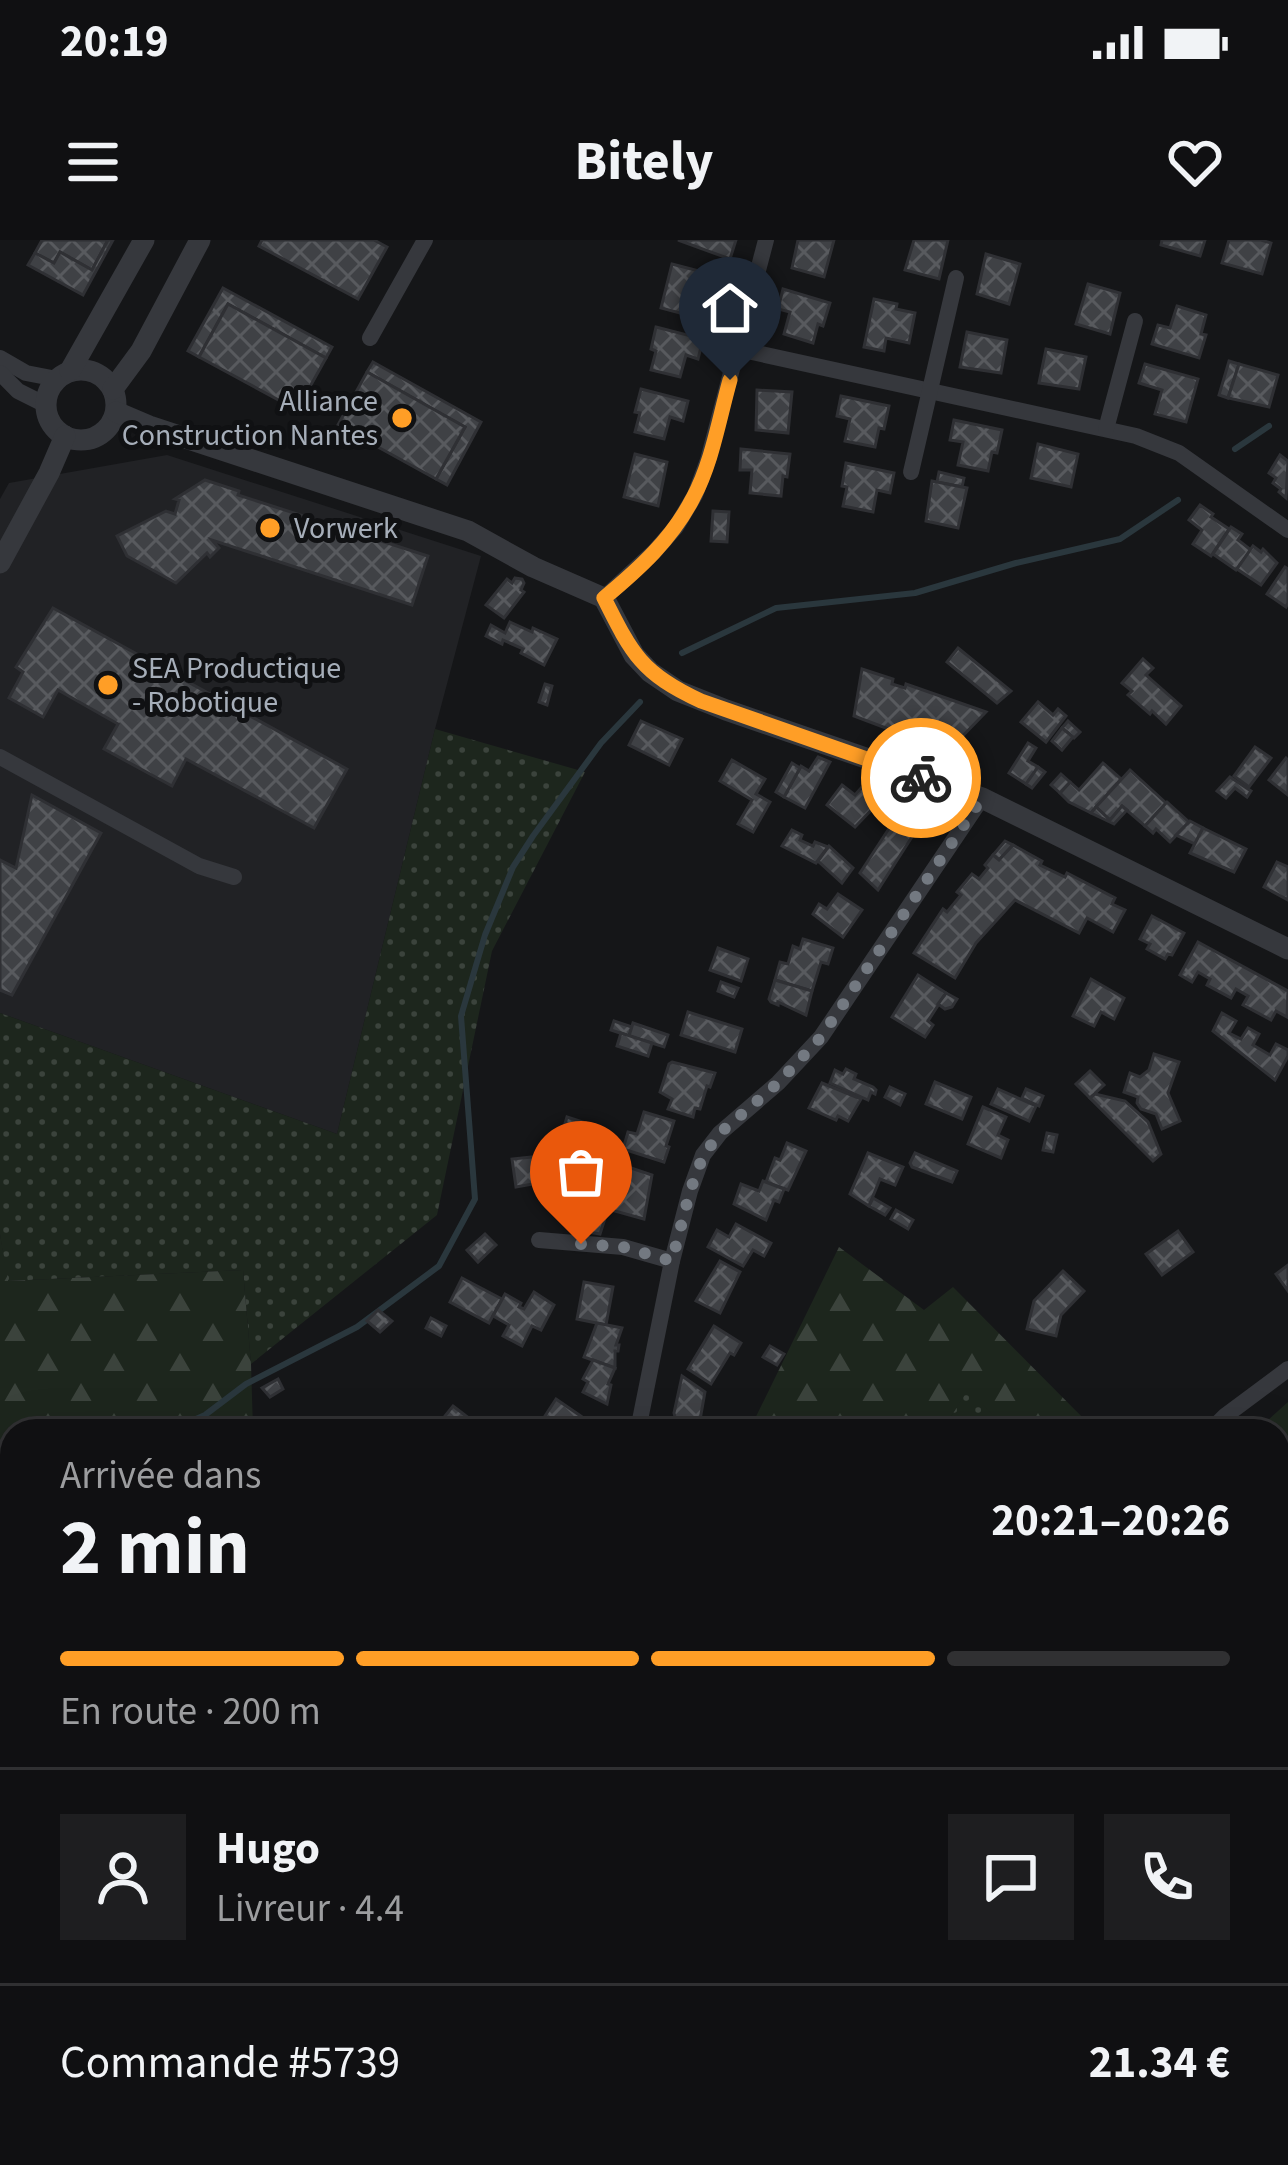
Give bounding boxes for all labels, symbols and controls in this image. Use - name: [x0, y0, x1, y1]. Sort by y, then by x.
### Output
- text: 20:19: [60, 10, 169, 74]
- text: Bitely: [575, 124, 713, 201]
- icon: menu: [60, 129, 126, 195]
- icon: heart: [1162, 129, 1228, 195]
- pin: [679, 257, 781, 380]
- icon: home: [697, 275, 763, 341]
- place label: Alliance Construction Nantes: [122, 380, 378, 457]
- marker: Alliance Construction Nantes: [389, 405, 415, 431]
- place label: Vorwerk: [294, 507, 398, 550]
- marker: Vorwerk: [257, 515, 283, 541]
- place label: SEA Productique - Robotique: [132, 647, 341, 724]
- marker: SEA Productique - Robotique: [95, 672, 121, 698]
- courier: [861, 718, 981, 838]
- icon: bike: [888, 745, 954, 811]
- pin: [530, 1121, 632, 1244]
- icon: bag: [548, 1139, 614, 1205]
- text: Arrivée dans: [60, 1448, 261, 1504]
- text: 20:21–20:26: [991, 1489, 1230, 1553]
- text: 2 min: [60, 1493, 250, 1604]
- text: En route · 200 m: [60, 1684, 321, 1740]
- button: person: [60, 1814, 186, 1940]
- button: chat: [948, 1814, 1074, 1940]
- button: phone: [1104, 1814, 1230, 1940]
- text: Hugo: [216, 1817, 320, 1881]
- text: Livreur · 4.4: [216, 1881, 404, 1937]
- text: Commande #5739: [60, 2031, 400, 2095]
- text: 21.34 €: [1089, 2031, 1230, 2095]

